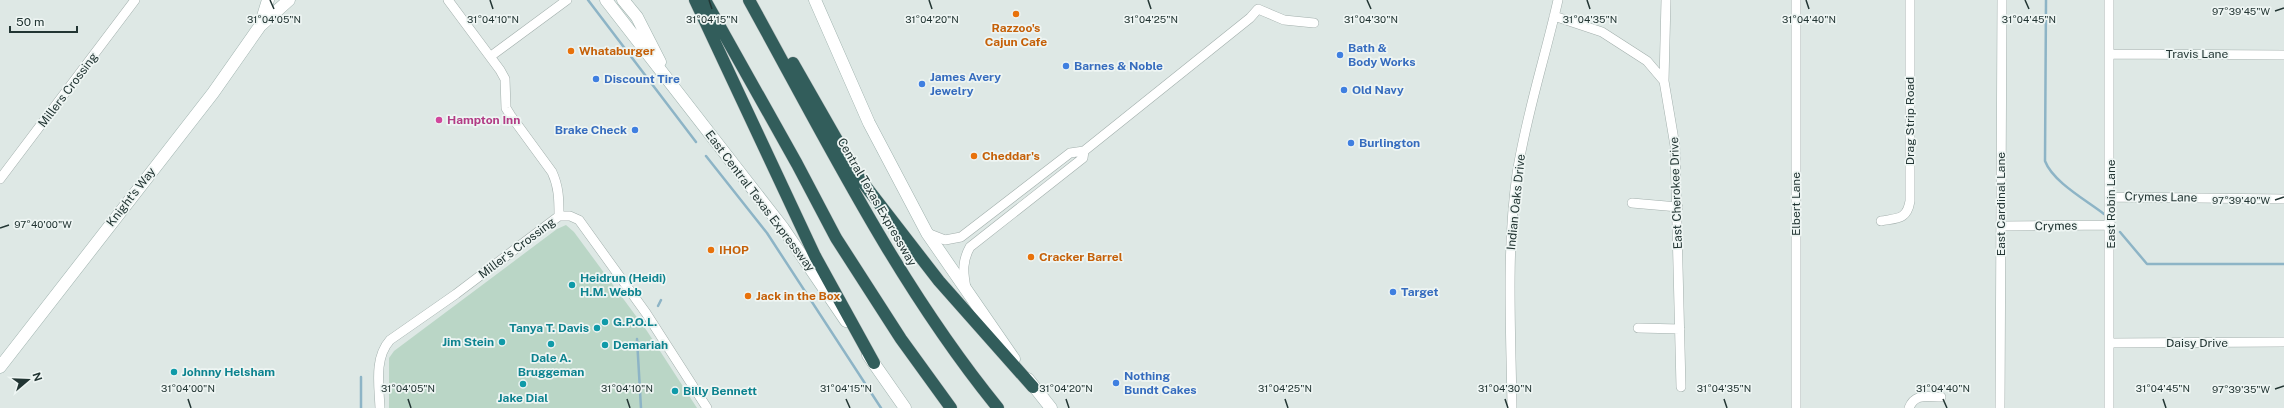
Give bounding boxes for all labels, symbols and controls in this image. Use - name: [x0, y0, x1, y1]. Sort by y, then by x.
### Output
- text: 97°39'45"W: [2212, 5, 2270, 17]
- scale bar: [10, 8, 77, 34]
- marker: Razzoo's Cajun Cafe: [1011, 9, 1021, 19]
- text: 31°04'05"N: [247, 13, 301, 25]
- text: 31°04'10"N: [467, 13, 519, 25]
- text: 31°04'15"N: [686, 13, 738, 25]
- text: 31°04'20"N: [905, 13, 959, 25]
- text: 31°04'25"N: [1124, 13, 1178, 25]
- text: 31°04'30"N: [1344, 13, 1398, 25]
- text: 31°04'35"N: [1563, 13, 1617, 25]
- text: 31°04'40"N: [1782, 13, 1836, 25]
- text: 31°04'45"N: [2002, 13, 2056, 25]
- text: 50 m: [16, 15, 44, 29]
- place label: Razzoo's Cajun Cafe: [985, 21, 1047, 49]
- place label: Bath & Body Works: [1348, 41, 1416, 69]
- place label: Whataburger: [579, 44, 655, 58]
- marker: Whataburger: [566, 46, 576, 56]
- street label: Travis Lane: [2166, 47, 2229, 61]
- street label: Millers Crossing: [35, 50, 101, 130]
- marker: Bath & Body Works: [1335, 50, 1345, 60]
- place label: Barnes & Noble: [1074, 59, 1163, 73]
- marker: Barnes & Noble: [1061, 61, 1071, 71]
- place label: James Avery Jewelry: [930, 70, 1001, 98]
- place label: Discount Tire: [604, 72, 680, 86]
- marker: Discount Tire: [591, 74, 601, 84]
- street label: Drag Strip Road: [1903, 77, 1917, 165]
- marker: James Avery Jewelry: [917, 79, 927, 89]
- place label: Old Navy: [1352, 83, 1404, 97]
- marker: Old Navy: [1339, 85, 1349, 95]
- place label: Hampton Inn: [447, 113, 520, 127]
- marker: Hampton Inn: [434, 115, 444, 125]
- place label: Brake Check: [555, 123, 627, 137]
- marker: Brake Check: [630, 125, 640, 135]
- street label: East Central Texas Expressway: [702, 128, 818, 275]
- street label: Central Texas Expressway: [835, 135, 920, 269]
- place label: Burlington: [1359, 136, 1420, 150]
- street label: East Cherokee Drive: [1667, 136, 1685, 249]
- marker: Burlington: [1346, 138, 1356, 148]
- place label: Cheddar's: [982, 149, 1040, 163]
- marker: Cheddar's: [969, 151, 979, 161]
- street label: East Cardinal Lane: [1994, 152, 2008, 256]
- street label: Indian Oaks Drive: [1504, 153, 1528, 251]
- street label: East Robin Lane: [2104, 159, 2118, 249]
- street label: Knight's Way: [104, 164, 159, 229]
- street label: Elbert Lane: [1789, 172, 1803, 236]
- street label: Crymes Lane: [2125, 189, 2198, 205]
- text: 97°39'40"W: [2212, 194, 2270, 206]
- street label: Miller's Crossing: [476, 215, 558, 281]
- text: 97°40'00"W: [14, 218, 72, 230]
- street label: Crymes: [2035, 219, 2077, 233]
- place label: IHOP: [719, 243, 749, 257]
- marker: IHOP: [706, 245, 716, 255]
- place label: Cracker Barrel: [1039, 250, 1123, 264]
- marker: Cracker Barrel: [1026, 252, 1036, 262]
- place label: Heidrun (Heidi) H.M. Webb: [580, 271, 666, 299]
- marker: Heidrun (Heidi) H.M. Webb: [567, 280, 577, 290]
- place label: Target: [1401, 285, 1438, 299]
- marker: Target: [1388, 287, 1398, 297]
- place label: Jack in the Box: [756, 289, 840, 303]
- marker: Jack in the Box: [743, 291, 753, 301]
- place label: G.P.O.L.: [613, 315, 657, 329]
- marker: G.P.O.L.: [600, 317, 610, 327]
- place label: Tanya T. Davis: [509, 321, 589, 335]
- marker: Tanya T. Davis: [592, 323, 602, 333]
- place label: Jim Stein: [442, 335, 494, 349]
- street label: Daisy Drive: [2166, 336, 2228, 350]
- marker: Jim Stein: [497, 337, 507, 347]
- place label: Demariah: [613, 338, 668, 352]
- marker: Dale A. Bruggeman: [546, 339, 556, 349]
- marker: Demariah: [600, 340, 610, 350]
- place label: Dale A. Bruggeman: [518, 351, 584, 379]
- north arrow: [8, 360, 48, 400]
- place label: Johnny Helsham: [182, 365, 275, 379]
- marker: Johnny Helsham: [169, 367, 179, 377]
- place label: Nothing Bundt Cakes: [1124, 369, 1197, 397]
- text: N: [30, 371, 45, 383]
- marker: Nothing Bundt Cakes: [1111, 378, 1121, 388]
- marker: Jake Dial: [518, 379, 528, 389]
- text: 31°04'00"N: [161, 382, 215, 394]
- text: 31°04'05"N: [381, 382, 435, 394]
- text: 31°04'10"N: [601, 382, 653, 394]
- text: 31°04'15"N: [820, 382, 872, 394]
- text: 31°04'20"N: [1039, 382, 1093, 394]
- text: 31°04'25"N: [1258, 382, 1312, 394]
- text: 31°04'30"N: [1478, 382, 1532, 394]
- text: 31°04'35"N: [1697, 382, 1751, 394]
- text: 31°04'40"N: [1916, 382, 1970, 394]
- text: 31°04'45"N: [2136, 382, 2190, 394]
- text: 97°39'35"W: [2212, 383, 2271, 395]
- place label: Billy Bennett: [683, 384, 757, 398]
- marker: Billy Bennett: [670, 386, 680, 396]
- place label: Jake Dial: [498, 391, 548, 405]

